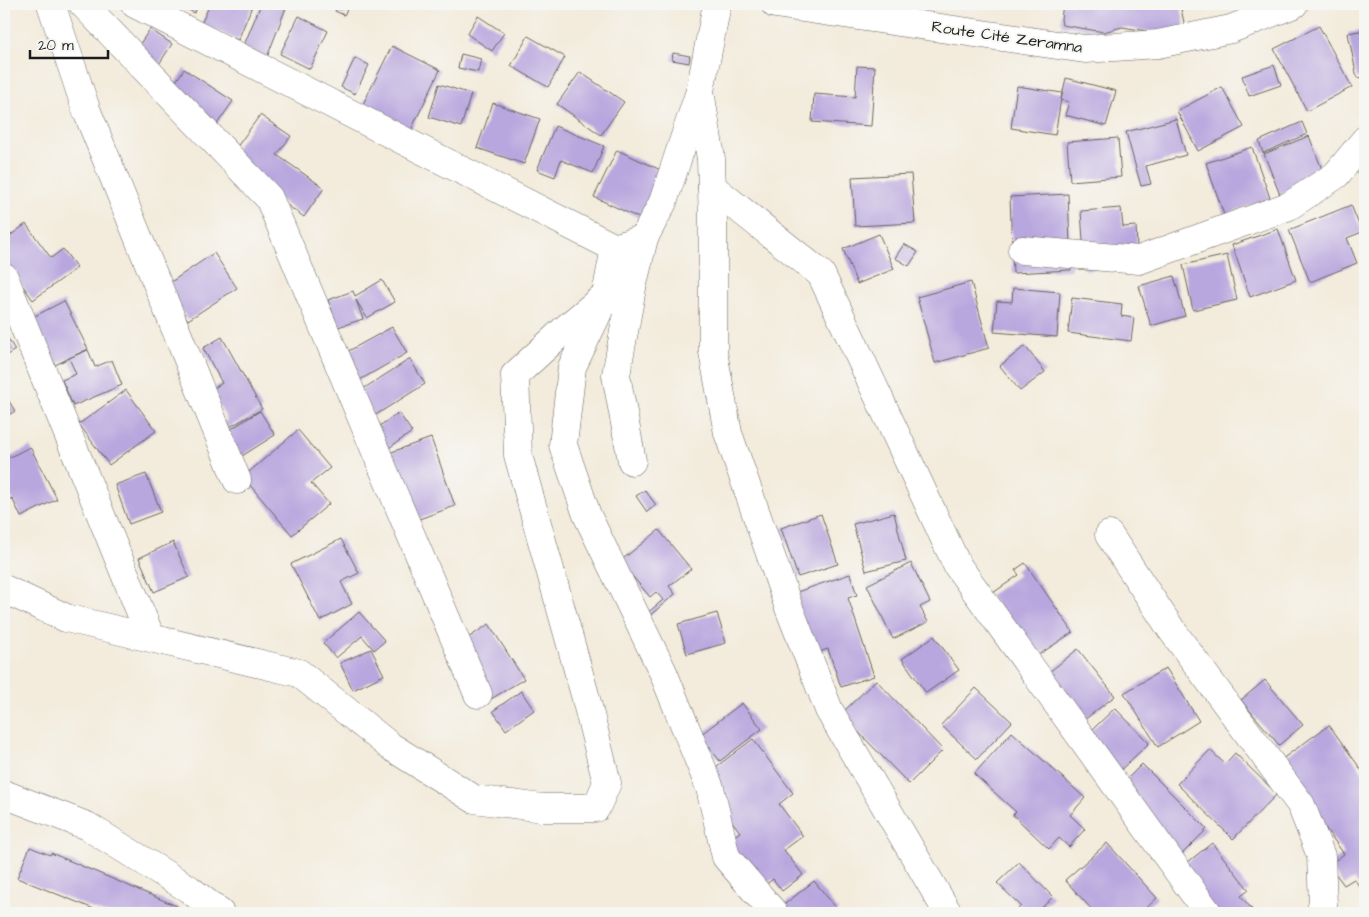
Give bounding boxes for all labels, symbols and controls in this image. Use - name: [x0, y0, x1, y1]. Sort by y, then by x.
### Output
- street label: Route Cité Zeramna: [930, 16, 1084, 58]
- scale bar: [30, 28, 108, 60]
- text: 20 m: [38, 35, 74, 56]

